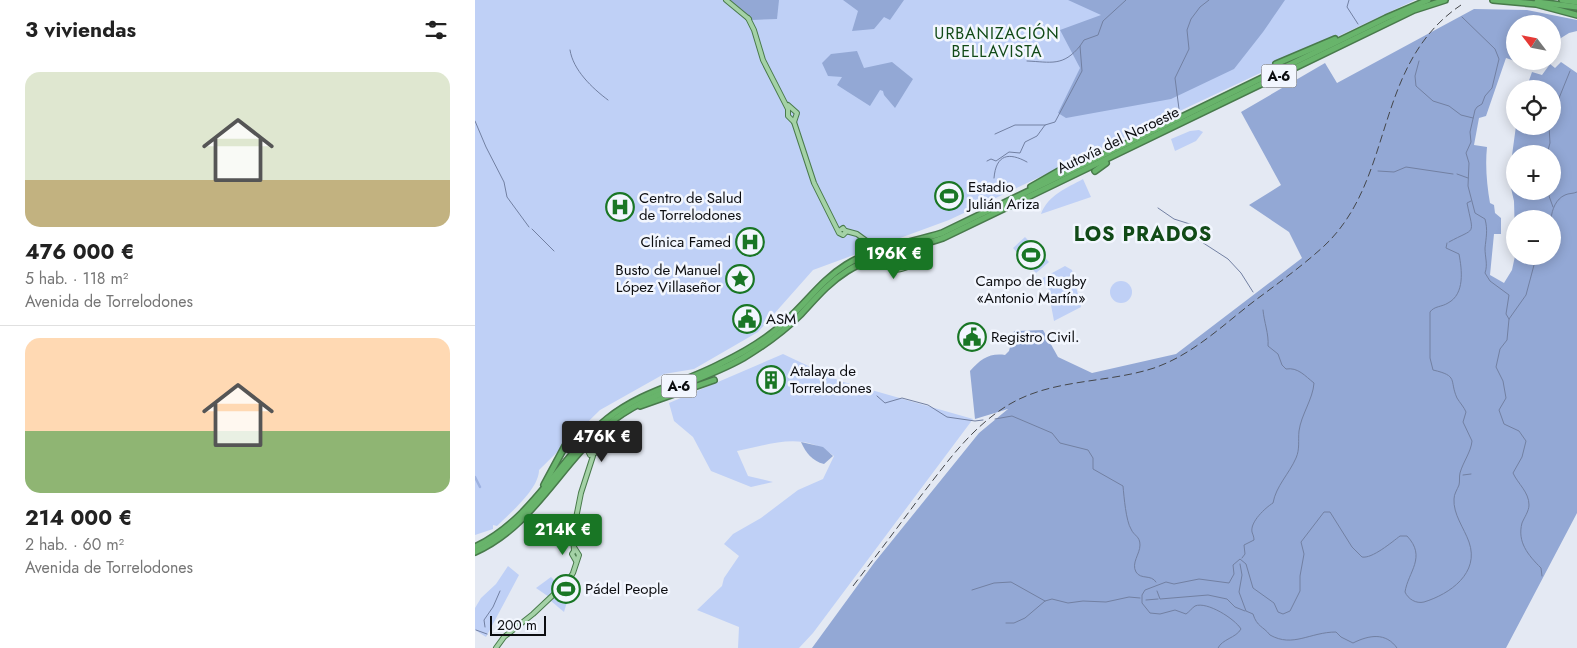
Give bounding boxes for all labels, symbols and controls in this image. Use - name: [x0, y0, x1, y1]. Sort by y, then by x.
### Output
- text: 3 viviendas: [25, 15, 136, 45]
- north arrow: [1506, 15, 1561, 70]
- map controls: [1506, 15, 1561, 265]
- icon: filters: [422, 16, 450, 44]
- district label: URBANIZACIÓN BELLAVISTA: [934, 22, 1060, 63]
- road number: A-6: [1261, 64, 1297, 88]
- button: locate: [1506, 80, 1561, 135]
- street label: Autovía del Noroeste: [1053, 101, 1183, 179]
- icon: home: [193, 105, 283, 195]
- button: +: [1506, 145, 1561, 200]
- place label: Estadio Julián Ariza: [966, 176, 1040, 215]
- sports icon: Estadio Julián Ariza: [934, 181, 964, 211]
- place label: Centro de Salud de Torrelodones: [639, 187, 742, 226]
- hospital icon: Centro de Salud de Torrelodones: [605, 192, 635, 222]
- button: −: [1506, 210, 1561, 265]
- district label: LOS PRADOS: [1074, 220, 1212, 249]
- hospital icon: Clínica Famed: [735, 227, 765, 257]
- place label: Clínica Famed: [640, 231, 731, 253]
- text: 476 000 €: [25, 237, 134, 267]
- pin: 196K €: [853, 238, 935, 280]
- sports icon: Campo de Rugby «Antonio Martín»: [1016, 240, 1046, 270]
- text: 196K €: [866, 242, 922, 265]
- place label: Busto de Manuel López Villaseñor: [615, 259, 722, 298]
- place icon: Busto de Manuel López Villaseñor: [725, 264, 755, 294]
- text: 5 hab. · 118 m²: [25, 267, 128, 290]
- place label: Campo de Rugby «Antonio Martín»: [976, 270, 1087, 309]
- text: Avenida de Torrelodones: [25, 290, 193, 313]
- public building icon: ASM: [732, 304, 762, 334]
- place label: ASM: [766, 308, 796, 330]
- public building icon: Registro Civil.: [957, 322, 987, 352]
- place label: Registro Civil.: [991, 326, 1079, 348]
- place label: Atalaya de Torrelodones: [790, 360, 871, 399]
- building icon: Atalaya de Torrelodones: [756, 365, 786, 395]
- icon: home: [193, 370, 283, 460]
- road number: A-6: [661, 374, 697, 398]
- pin: 476K €: [561, 420, 643, 463]
- text: 476K €: [573, 425, 631, 448]
- text: 214 000 €: [25, 503, 132, 533]
- pin: 214K €: [522, 514, 604, 556]
- text: 214K €: [535, 518, 591, 541]
- text: 2 hab. · 60 m²: [25, 533, 124, 556]
- text: Avenida de Torrelodones: [25, 556, 193, 579]
- sports icon: Pádel People: [551, 574, 581, 604]
- place label: Pádel People: [585, 578, 668, 600]
- scale bar: [490, 613, 546, 636]
- text: 200 m: [497, 615, 537, 635]

